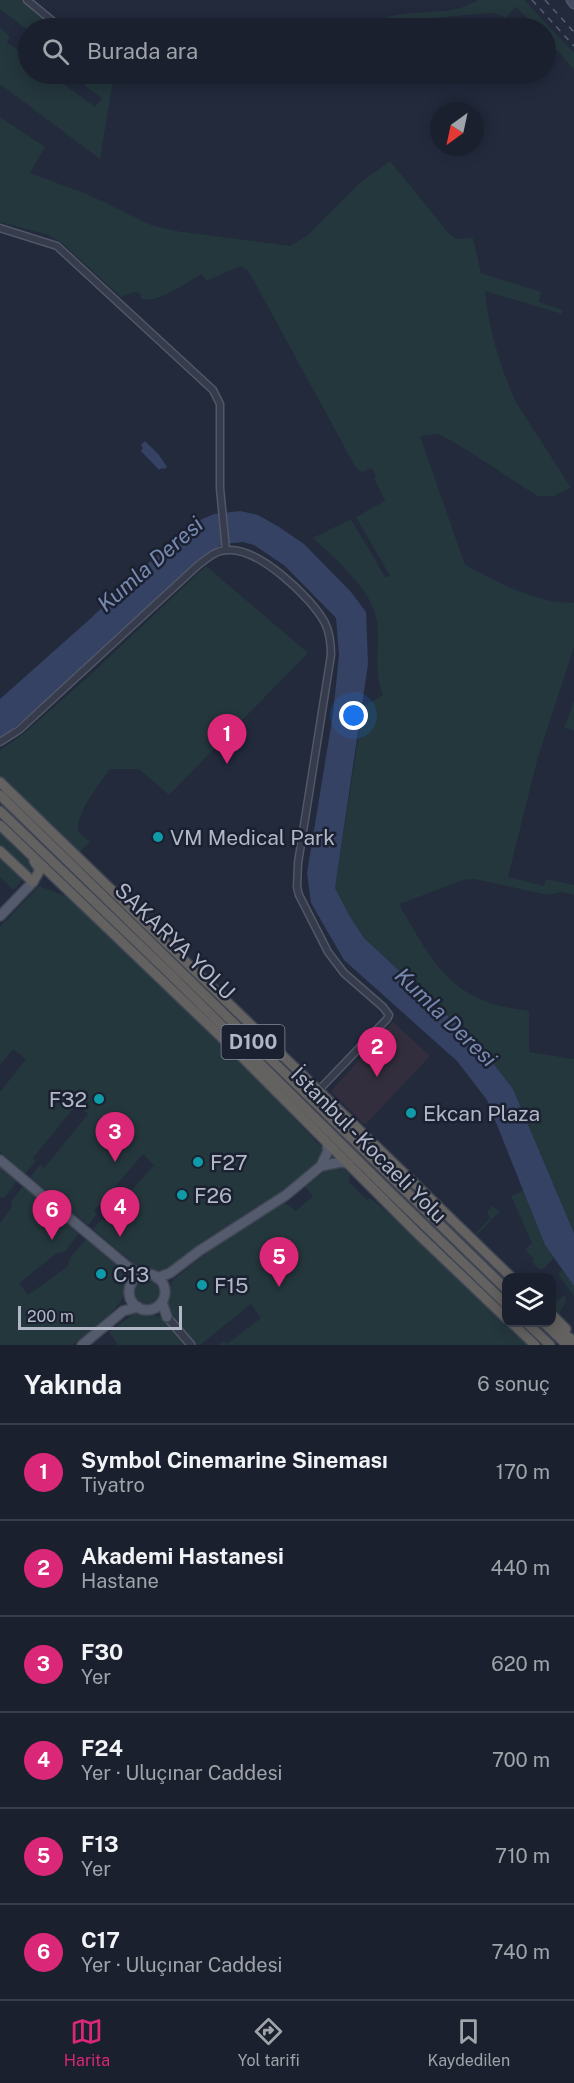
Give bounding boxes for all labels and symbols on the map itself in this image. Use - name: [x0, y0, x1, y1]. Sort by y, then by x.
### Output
- north arrow: [430, 102, 484, 156]
- water label: Kumla Deresi: [92, 511, 208, 617]
- your location: [339, 701, 368, 730]
- pin: 1: [208, 714, 246, 764]
- place label: VM Medical Park: [170, 825, 335, 850]
- marker: VM Medical Park: [151, 830, 165, 844]
- street label: SAKARYA YOLU: [110, 877, 240, 1005]
- water label: Kumla Deresi: [390, 962, 503, 1072]
- road number: D100: [222, 1025, 284, 1059]
- pin: 2: [358, 1028, 397, 1077]
- street label: İstanbul - Kocaeli Yolu: [286, 1062, 452, 1228]
- place label: F32: [49, 1087, 87, 1112]
- marker: F32: [92, 1092, 106, 1106]
- place label: Ekcan Plaza: [423, 1101, 540, 1126]
- marker: Ekcan Plaza: [404, 1106, 418, 1120]
- pin: 3: [96, 1112, 134, 1162]
- place label: F27: [210, 1150, 248, 1175]
- marker: F27: [191, 1155, 205, 1169]
- place label: F26: [194, 1183, 232, 1208]
- pin: 4: [100, 1188, 140, 1237]
- marker: F26: [175, 1188, 189, 1202]
- pin: 6: [32, 1190, 72, 1240]
- pin: 5: [260, 1238, 298, 1287]
- place label: C13: [113, 1262, 149, 1287]
- marker: C13: [94, 1267, 108, 1281]
- place label: F15: [214, 1273, 248, 1298]
- marker: F15: [195, 1278, 209, 1292]
- scale bar: [18, 1303, 182, 1330]

